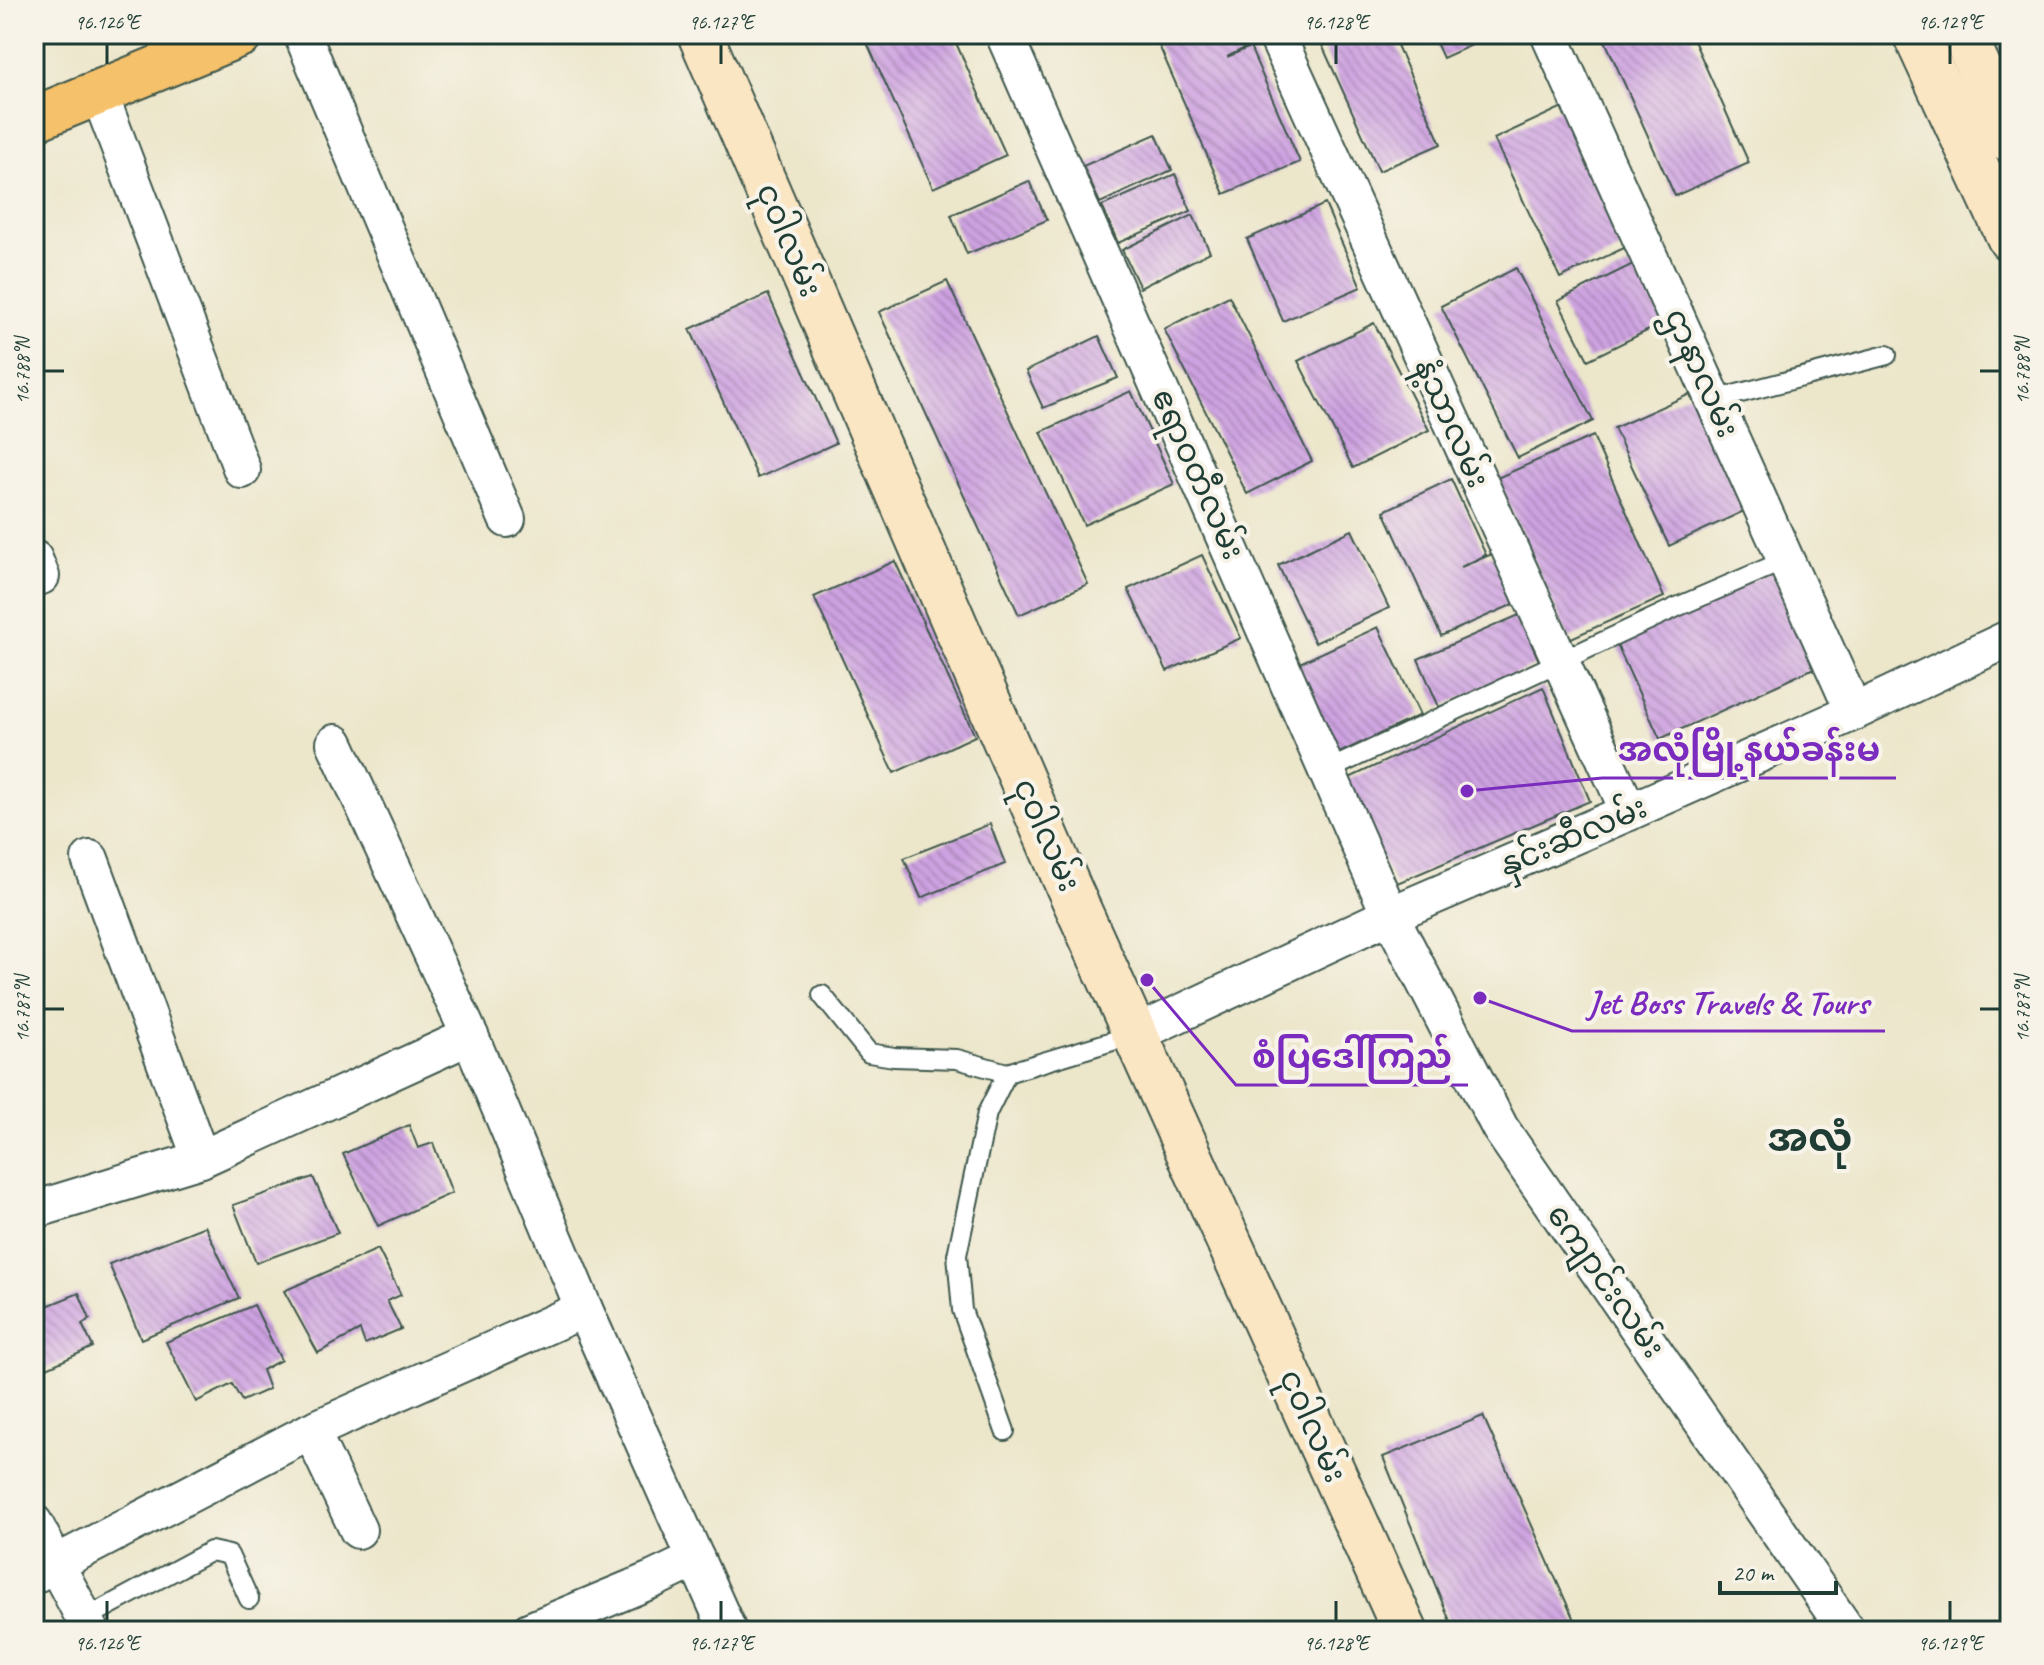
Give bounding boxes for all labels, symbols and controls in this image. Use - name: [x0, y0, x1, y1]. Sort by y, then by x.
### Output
- text: 96.126°E: [74, 10, 142, 35]
- text: 96.127°E: [688, 10, 756, 35]
- text: 96.128°E: [1303, 10, 1371, 35]
- text: 96.129°E: [1917, 10, 1985, 35]
- street label: ငုဝါလမ်း: [742, 176, 834, 305]
- street label: ဌာနာလမ်း: [1651, 301, 1751, 446]
- text: 16.788°N: [10, 335, 35, 404]
- text: 16.788°N: [2010, 335, 2035, 404]
- street label: နံ့သာလမ်း: [1401, 351, 1501, 496]
- street label: ဧရာဝတီလမ်း: [1137, 381, 1257, 568]
- callout: အလုံမြို့နယ်ခန်းမ: [1602, 720, 1896, 778]
- text: အလုံမြို့နယ်ခန်းမ: [1618, 726, 1880, 777]
- street label: ငုဝါလမ်း: [999, 771, 1093, 900]
- street label: နှင်းဆီလမ်း: [1492, 784, 1655, 890]
- text: 16.787°N: [10, 973, 35, 1042]
- callout: Jet Boss Travels & Tours: [1572, 973, 1885, 1031]
- text: 16.787°N: [2010, 973, 2035, 1042]
- text: Jet Boss Travels & Tours: [1585, 981, 1872, 1024]
- callout: စံပြဒေါ်ကြည်: [1236, 1027, 1468, 1085]
- text: စံပြဒေါ်ကြည်: [1252, 1033, 1452, 1084]
- district label: အလုံ: [1768, 1113, 1852, 1169]
- street label: ကျောင်းလမ်း: [1534, 1194, 1677, 1369]
- street label: ငုဝါလမ်း: [1265, 1362, 1359, 1491]
- scale bar: [1720, 1545, 1836, 1595]
- text: 20 m: [1732, 1558, 1775, 1588]
- text: 96.126°E: [74, 1631, 142, 1656]
- text: 96.127°E: [688, 1631, 756, 1656]
- text: 96.128°E: [1303, 1631, 1371, 1656]
- text: 96.129°E: [1917, 1631, 1985, 1656]

